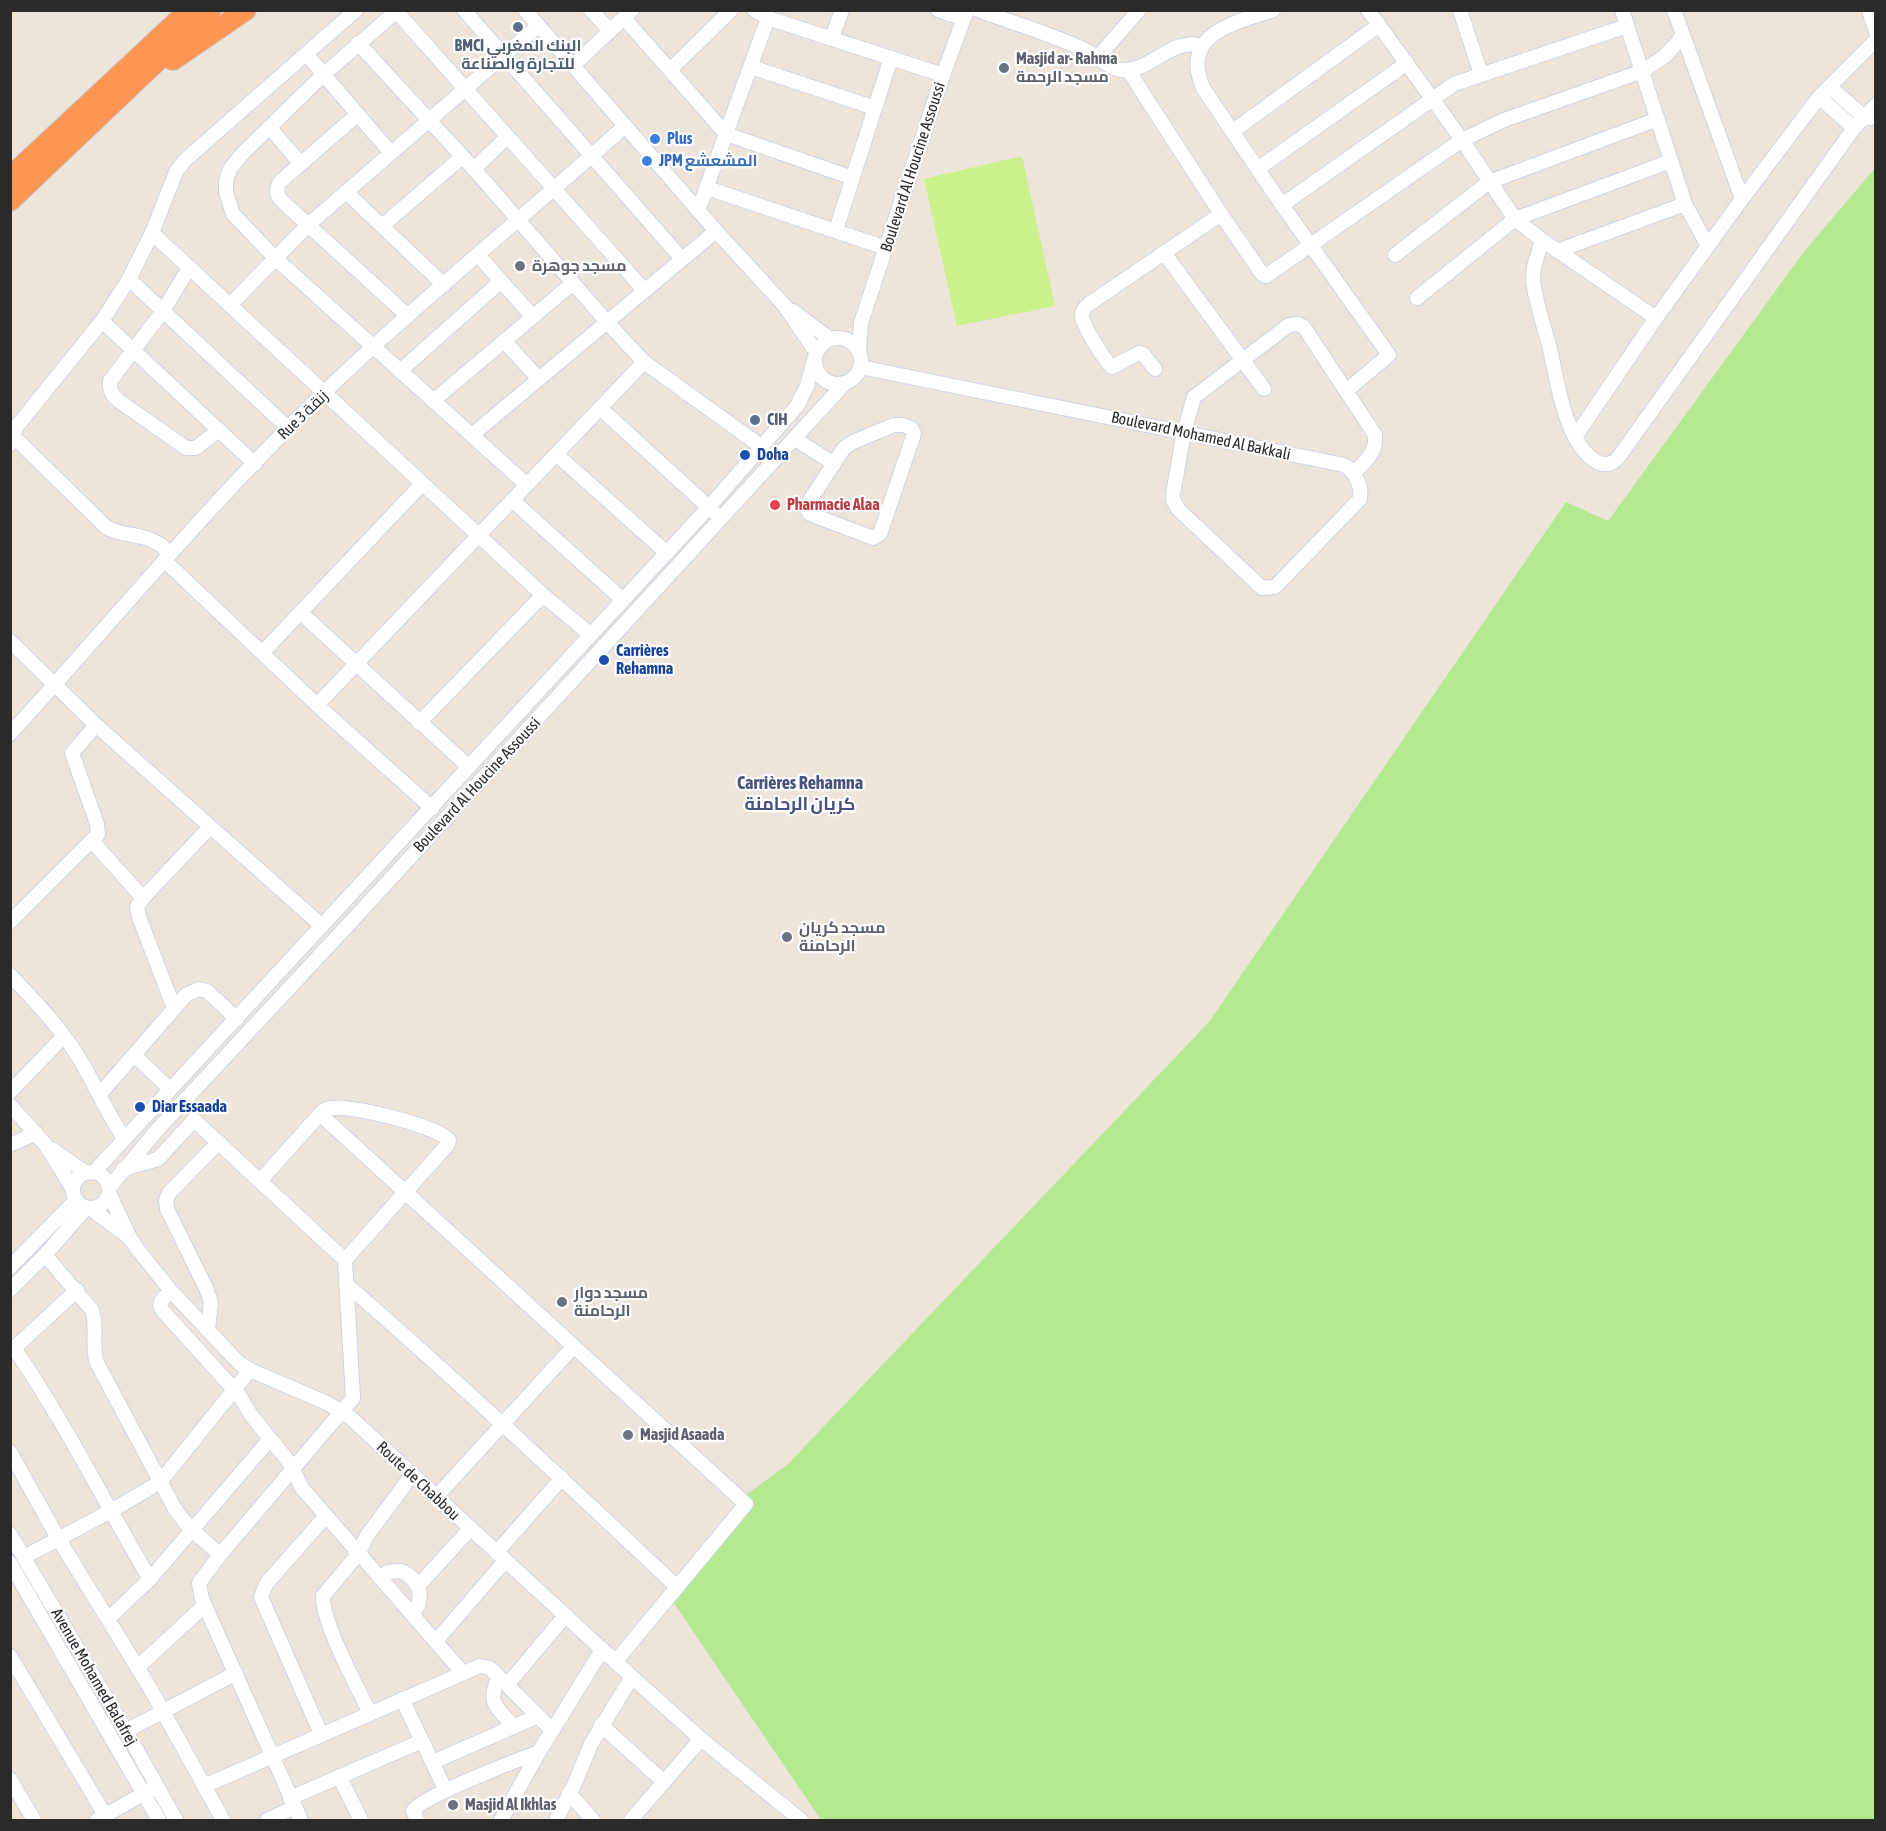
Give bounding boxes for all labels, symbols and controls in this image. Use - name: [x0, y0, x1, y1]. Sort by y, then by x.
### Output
- marker: BMCI البنك المغربي للتجارة والصناعة: [511, 20, 525, 34]
- place label: BMCI البنك المغربي للتجارة والصناعة: [455, 36, 581, 74]
- place label: Masjid ar- Rahma مسجد الرحمة: [1016, 49, 1117, 87]
- marker: Masjid ar- Rahma مسجد الرحمة: [997, 61, 1011, 75]
- street label: Boulevard Al Houcine Assoussi: [876, 80, 950, 254]
- place label: Plus: [667, 129, 692, 149]
- marker: Plus: [648, 132, 662, 146]
- place label: JPM المشعشع: [659, 151, 758, 171]
- marker: JPM المشعشع: [640, 154, 654, 168]
- place label: مسجد جوهرة: [532, 256, 627, 276]
- marker: مسجد جوهرة: [513, 259, 527, 273]
- street label: Rue 3 زنقة: [274, 386, 332, 444]
- street label: Boulevard Mohamed Al Bakkali: [1109, 408, 1293, 464]
- place label: CIH: [767, 410, 788, 430]
- marker: CIH: [748, 413, 762, 427]
- place label: Doha: [757, 445, 789, 465]
- marker: Doha: [738, 448, 752, 462]
- place label: Pharmacie Alaa: [787, 495, 880, 515]
- marker: Pharmacie Alaa: [768, 498, 782, 512]
- place label: Carrières Rehamna: [616, 641, 673, 679]
- marker: Carrières Rehamna: [597, 653, 611, 667]
- street label: Boulevard Al Houcine Assoussi: [409, 714, 545, 856]
- district label: Carrières Rehamna كريان الرحامنة: [737, 772, 863, 814]
- place label: مسجد كريان الرحامنة: [799, 918, 885, 956]
- marker: مسجد كريان الرحامنة: [780, 930, 794, 944]
- place label: Diar Essaada: [152, 1097, 227, 1117]
- marker: Diar Essaada: [133, 1100, 147, 1114]
- place label: مسجد دوار الرحامنة: [574, 1283, 648, 1321]
- marker: مسجد دوار الرحامنة: [555, 1295, 569, 1309]
- place label: Masjid Asaada: [640, 1425, 724, 1445]
- marker: Masjid Asaada: [621, 1428, 635, 1442]
- street label: Route de Chabbou: [372, 1437, 464, 1525]
- street label: Avenue Mohamed Balafrej: [47, 1605, 141, 1749]
- place label: Masjid Al Ikhlas: [465, 1795, 556, 1815]
- marker: Masjid Al Ikhlas: [446, 1798, 460, 1812]

